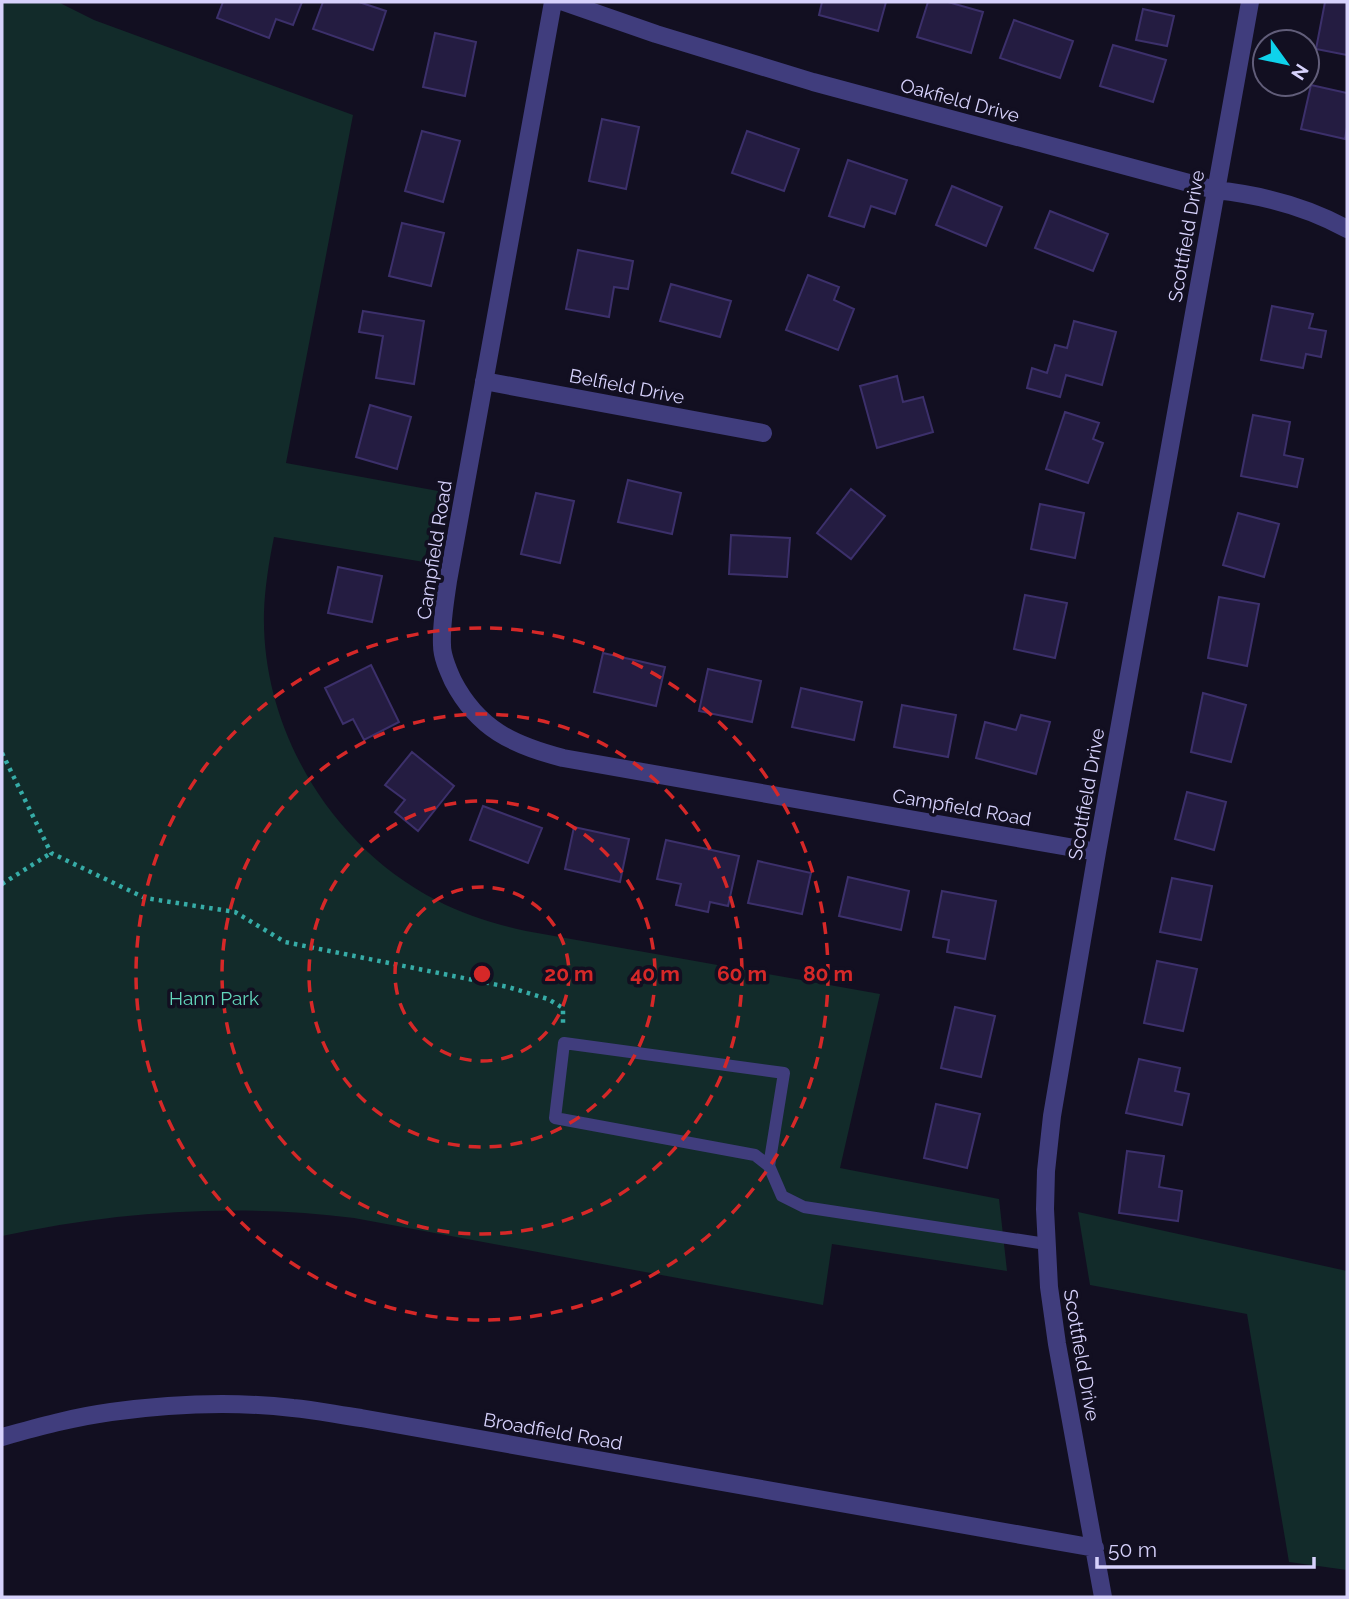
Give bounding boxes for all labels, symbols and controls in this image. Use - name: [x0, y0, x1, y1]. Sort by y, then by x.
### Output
- north arrow: [1251, 28, 1321, 98]
- text: N: [1287, 60, 1313, 84]
- street label: Oakfield Drive: [898, 74, 1022, 126]
- street label: Scottfield Drive: [1164, 168, 1208, 304]
- street label: Belfield Drive: [568, 364, 686, 408]
- street label: Campfield Road: [412, 479, 456, 621]
- street label: Scottfield Drive: [1064, 726, 1108, 862]
- street label: Campfield Road: [891, 784, 1033, 830]
- text: 20 m: [544, 961, 594, 986]
- text: 40 m: [630, 961, 680, 986]
- text: 60 m: [717, 961, 767, 986]
- text: 80 m: [803, 961, 853, 986]
- centre of rings: [470, 962, 494, 986]
- park label: Hann Park: [169, 987, 259, 1009]
- street label: Scottfield Drive: [1060, 1287, 1104, 1423]
- street label: Broadfield Road: [482, 1408, 624, 1454]
- scale bar: [1097, 1526, 1314, 1570]
- text: 50 m: [1108, 1537, 1157, 1562]

